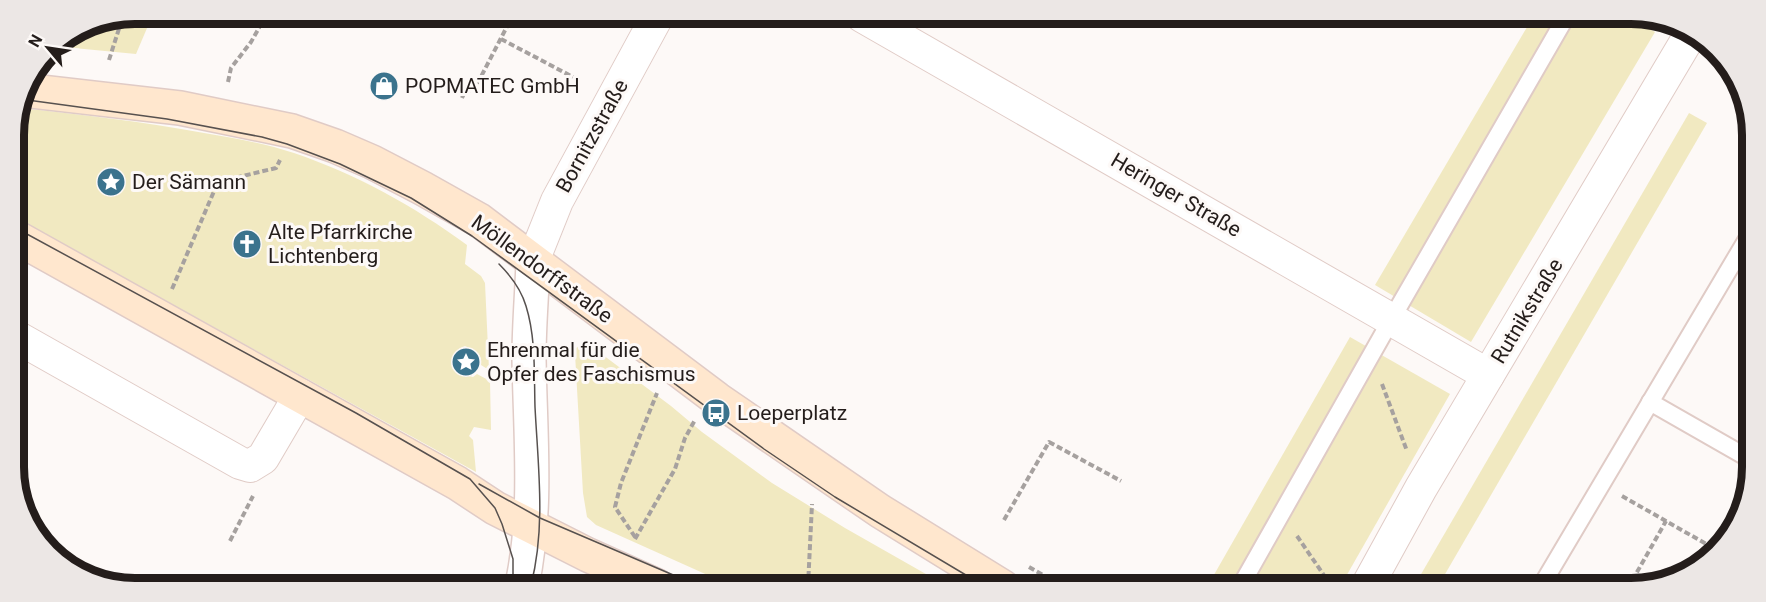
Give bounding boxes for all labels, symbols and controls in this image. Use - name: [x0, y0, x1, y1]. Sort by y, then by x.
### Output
- north arrow: [18, 18, 78, 78]
- text: N: [24, 31, 46, 51]
- shop icon: POPMATEC GmbH: [368, 70, 400, 102]
- place label: POPMATEC GmbH: [405, 74, 580, 98]
- street label: Bornitzstraße: [551, 75, 633, 197]
- street label: Heringer Straße: [1107, 148, 1245, 242]
- place icon: Der Sämann: [95, 166, 127, 198]
- place label: Der Sämann: [132, 170, 246, 194]
- street label: Möllendorffstraße: [467, 210, 617, 328]
- place label: Alte Pfarrkirche Lichtenberg: [268, 220, 413, 268]
- church icon: Alte Pfarrkirche Lichtenberg: [231, 228, 263, 260]
- street label: Rutnikstraße: [1486, 254, 1568, 368]
- place label: Ehrenmal für die Opfer des Faschismus: [487, 338, 696, 386]
- place icon: Ehrenmal für die Opfer des Faschismus: [450, 346, 482, 378]
- bus stop icon: Loeperplatz: [700, 397, 732, 429]
- place label: Loeperplatz: [737, 401, 847, 425]

